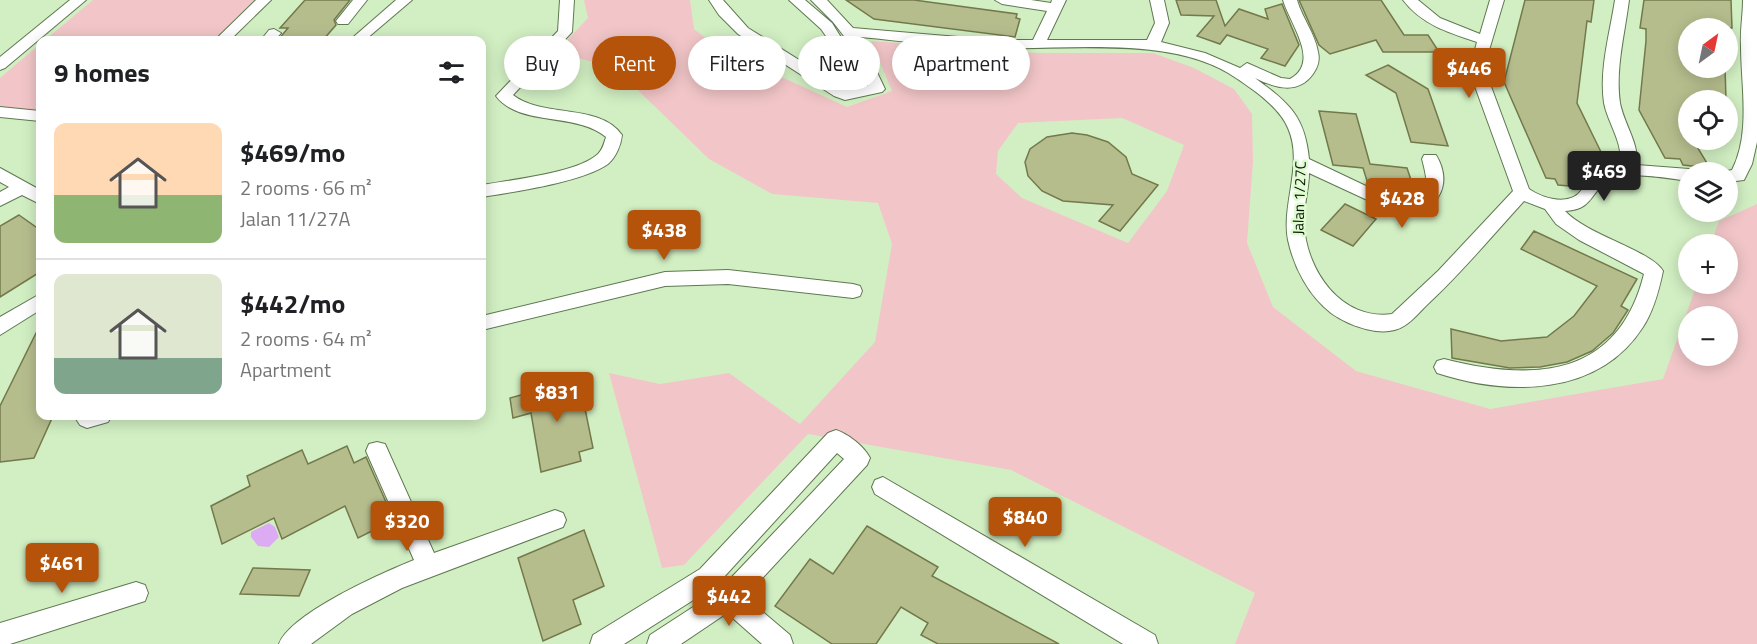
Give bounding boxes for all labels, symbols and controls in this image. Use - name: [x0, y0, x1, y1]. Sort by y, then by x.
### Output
- north arrow: [1678, 18, 1738, 78]
- map controls: [1678, 18, 1738, 366]
- chip: Buy: [504, 36, 580, 90]
- chip: Rent: [592, 36, 676, 90]
- chip: Filters: [688, 36, 786, 90]
- chip: New: [798, 36, 880, 90]
- chip: Apartment: [892, 36, 1030, 90]
- pin: $446: [1433, 48, 1505, 99]
- text: $446: [1447, 52, 1491, 83]
- text: 9 homes: [54, 53, 150, 92]
- icon: filters: [435, 56, 468, 89]
- button: locate: [1678, 90, 1738, 150]
- text: $469/mo: [240, 133, 345, 172]
- icon: home: [102, 147, 174, 219]
- pin: $469: [1568, 151, 1640, 202]
- text: $469: [1582, 155, 1626, 186]
- street label: Jalan 1/27C: [1286, 161, 1312, 235]
- button: layers: [1678, 162, 1738, 222]
- text: 2 rooms · 66 m²: [240, 172, 372, 203]
- pin: $428: [1366, 178, 1438, 229]
- text: $428: [1380, 182, 1424, 213]
- text: Jalan 11/27A: [240, 203, 351, 234]
- pin: $438: [628, 210, 700, 261]
- text: $438: [642, 214, 686, 245]
- button: +: [1678, 234, 1738, 294]
- text: $442/mo: [240, 284, 345, 323]
- icon: home: [102, 298, 174, 370]
- button: −: [1678, 306, 1738, 366]
- text: 2 rooms · 64 m²: [240, 323, 372, 354]
- text: Apartment: [240, 354, 331, 385]
- pin: $831: [521, 372, 593, 423]
- text: $831: [535, 376, 579, 407]
- pin: $840: [989, 497, 1061, 548]
- pin: $320: [371, 501, 443, 552]
- text: $840: [1003, 501, 1047, 532]
- text: $320: [385, 505, 429, 536]
- pin: $461: [26, 543, 98, 594]
- text: $461: [40, 547, 84, 578]
- pin: $442: [693, 576, 765, 627]
- text: $442: [707, 580, 751, 611]

